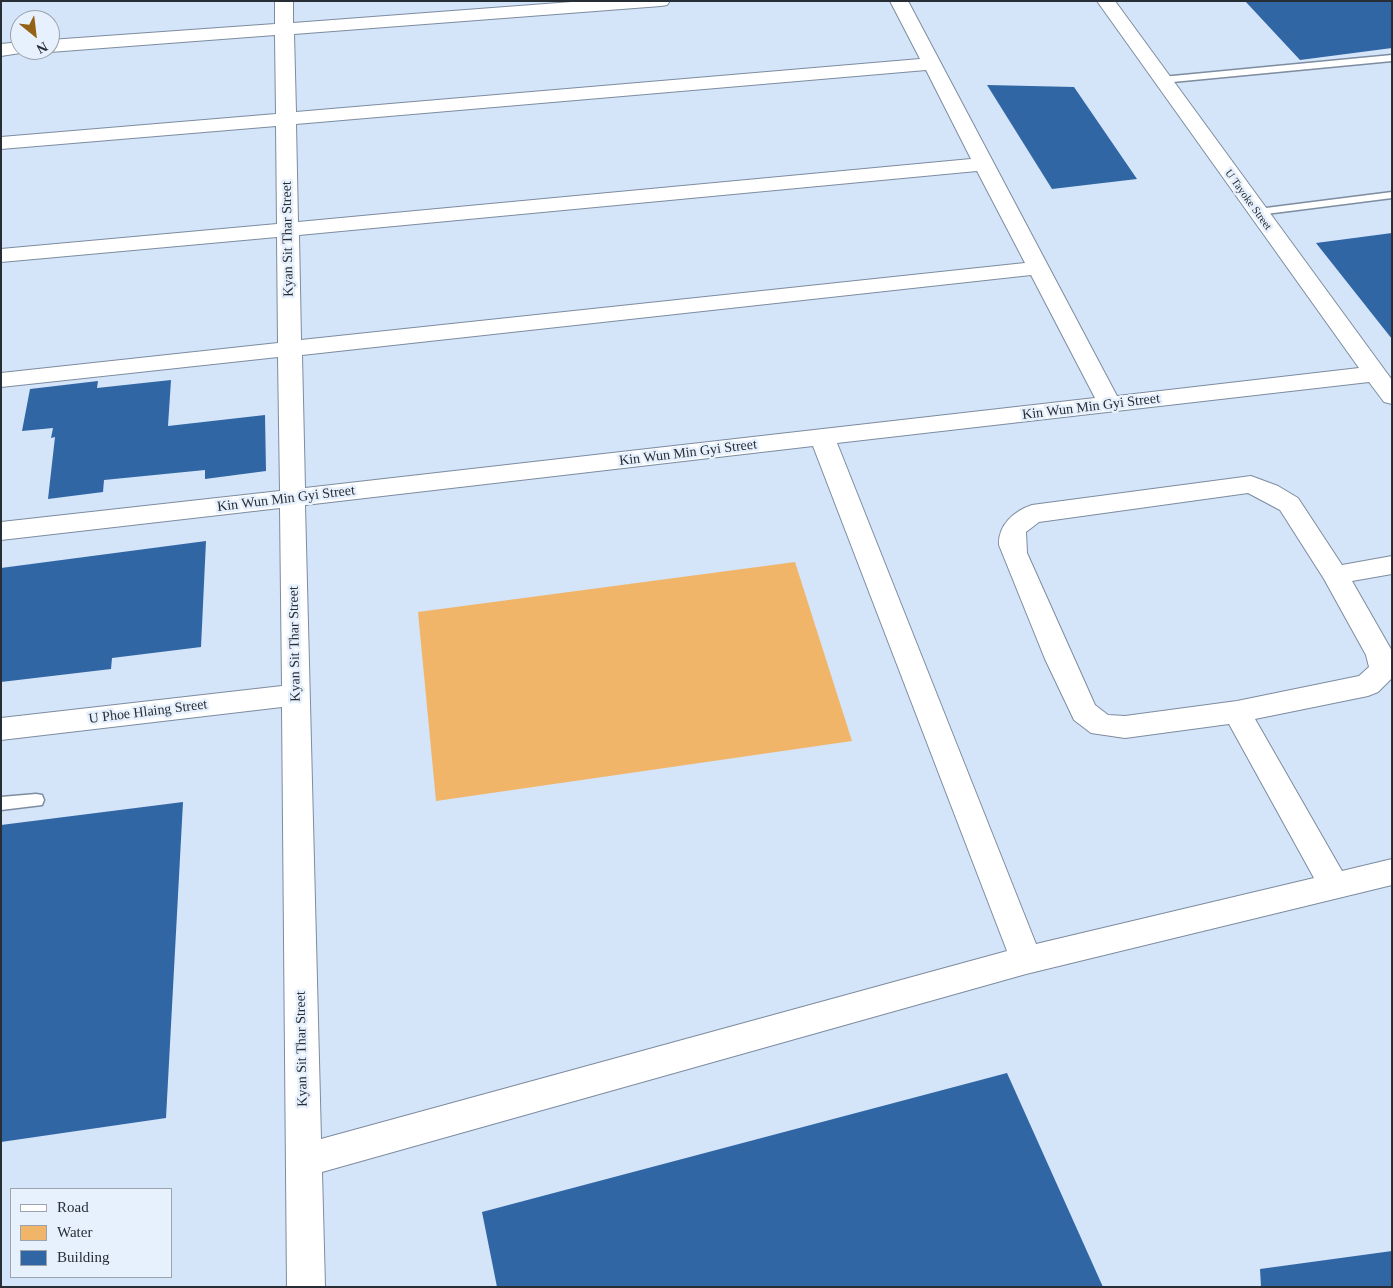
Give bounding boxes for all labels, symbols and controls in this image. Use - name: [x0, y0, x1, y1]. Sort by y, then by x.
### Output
- north arrow: [10, 10, 60, 60]
- text: N: [34, 39, 50, 57]
- street label: U Tayoke Street: [1219, 164, 1277, 236]
- street label: Kyan Sit Thar Street: [278, 174, 298, 304]
- street label: Kin Wun Min Gyi Street: [1015, 389, 1167, 425]
- street label: Kin Wun Min Gyi Street: [612, 435, 764, 471]
- street label: Kin Wun Min Gyi Street: [210, 481, 362, 517]
- street label: Kyan Sit Thar Street: [285, 579, 305, 709]
- street label: U Phoe Hlaing Street: [79, 695, 217, 729]
- street label: Kyan Sit Thar Street: [292, 984, 312, 1114]
- legend: [10, 1188, 172, 1278]
- text: Road: [57, 1199, 89, 1215]
- text: Water: [57, 1224, 92, 1240]
- text: Building: [57, 1249, 110, 1265]

